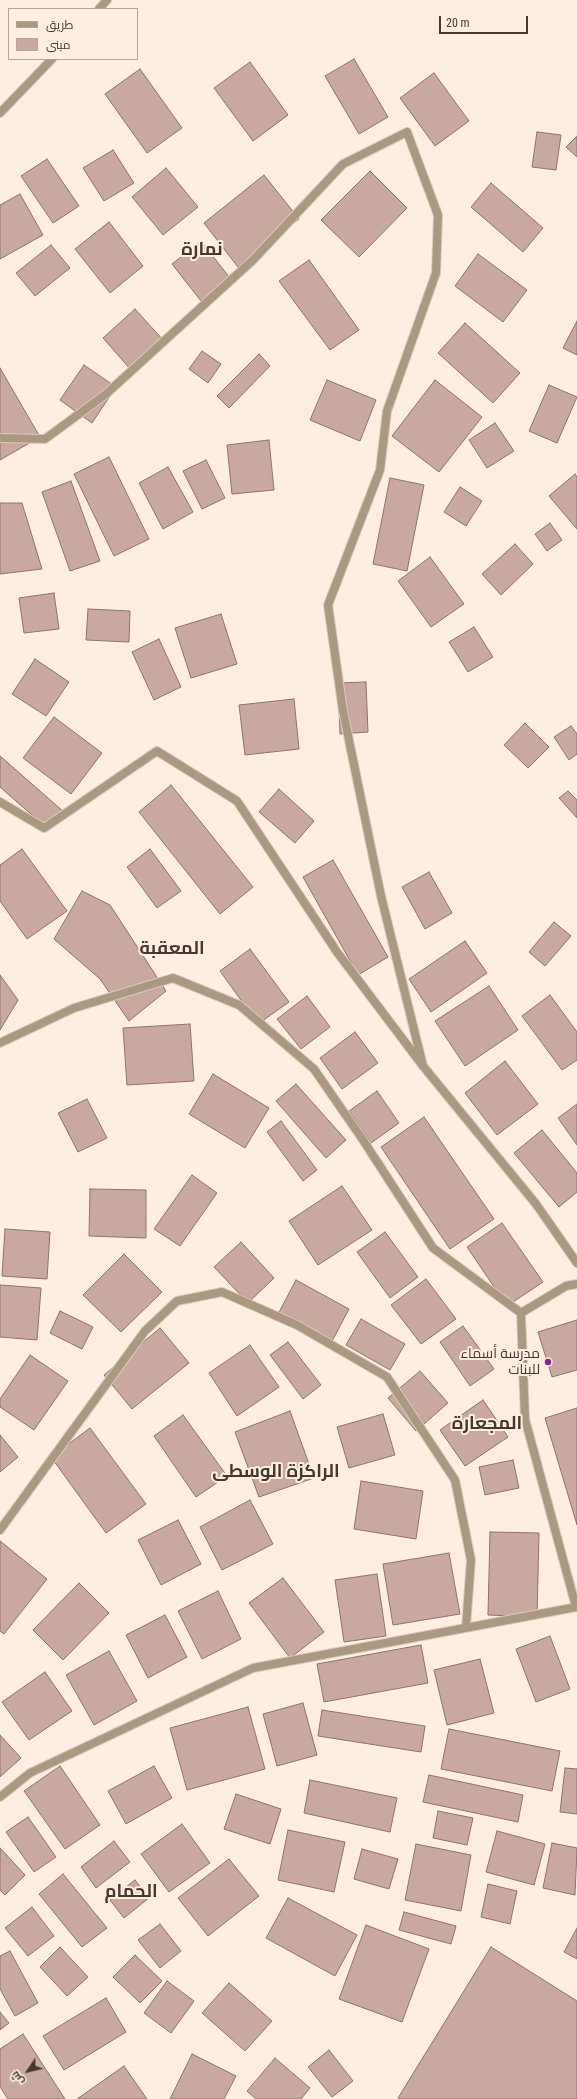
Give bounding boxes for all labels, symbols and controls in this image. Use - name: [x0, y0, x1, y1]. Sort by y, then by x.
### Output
- legend: [8, 8, 138, 60]
- scale bar: [441, 8, 530, 34]
- text: 20 m: [446, 16, 470, 30]
- text: طريق: [46, 18, 73, 32]
- text: مبنى: [46, 38, 71, 52]
- district label: نمارة: [181, 239, 223, 261]
- district label: المعقبة: [139, 938, 205, 960]
- place label: مدرسة أسماء للبنات: [460, 1346, 540, 1378]
- marker: مدرسة أسماء للبنات: [543, 1357, 553, 1367]
- district label: المجعارة: [452, 1413, 522, 1435]
- district label: الراكزة الوسطى: [212, 1461, 340, 1483]
- district label: الحمام: [104, 1881, 158, 1903]
- north arrow: [8, 2051, 48, 2091]
- text: ش: [8, 2069, 27, 2088]

